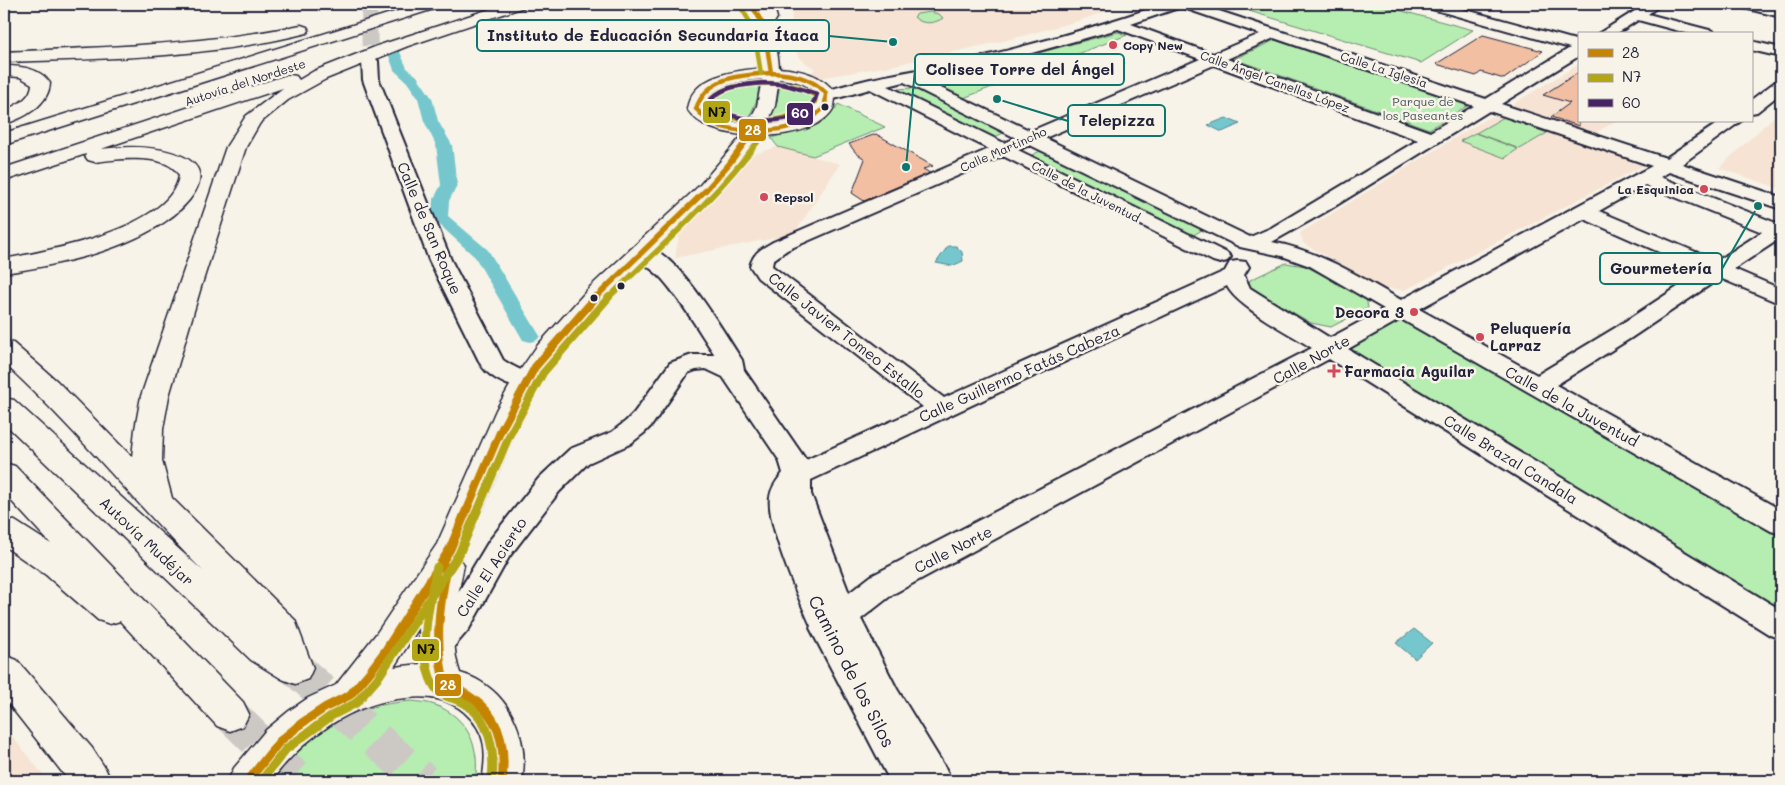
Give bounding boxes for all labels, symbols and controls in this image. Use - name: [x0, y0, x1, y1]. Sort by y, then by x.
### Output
- callout: Instituto de Educación Secundaria Ítaca: [477, 20, 829, 51]
- text: Instituto de Educación Secundaria Ítaca: [487, 24, 819, 45]
- legend: [1578, 32, 1752, 122]
- place label: Copy New: [1123, 37, 1183, 53]
- marker: Copy New: [1107, 39, 1119, 51]
- text: 28: [1622, 42, 1639, 62]
- street label: Calle Ángel Canellas López: [1198, 47, 1352, 116]
- street label: Calle La Iglesia: [1338, 47, 1430, 91]
- callout: Colisee Torre del Ángel: [915, 54, 1124, 85]
- street label: Autovía del Nordeste: [183, 55, 307, 109]
- text: Colisee Torre del Ángel: [926, 58, 1114, 79]
- text: N7: [1622, 66, 1641, 86]
- text: 60: [1622, 92, 1640, 112]
- park label: Parque de los Paseantes: [1383, 93, 1463, 123]
- line badge: N7: [702, 100, 731, 124]
- text: N7: [708, 102, 726, 121]
- line badge: 60: [786, 102, 814, 126]
- unlabelled marker: [820, 102, 830, 112]
- text: 60: [791, 103, 809, 122]
- callout: Telepizza: [1068, 105, 1165, 136]
- text: Telepizza: [1079, 109, 1155, 130]
- line badge: 28: [738, 118, 767, 142]
- text: 28: [745, 120, 762, 139]
- street label: Calle Martincho: [957, 123, 1049, 175]
- street label: Calle de la Juventud: [1029, 157, 1143, 225]
- street label: Calle de San Roque: [393, 159, 467, 297]
- place label: La Esquinica: [1617, 181, 1694, 197]
- marker: La Esquinica: [1698, 183, 1710, 195]
- place label: Repsol: [774, 189, 814, 205]
- marker: Repsol: [758, 191, 770, 203]
- callout: Gourmetería: [1600, 253, 1722, 284]
- text: Gourmetería: [1610, 257, 1712, 278]
- street label: Calle Javier Tomeo Estallo: [764, 267, 930, 403]
- unlabelled marker: [616, 281, 626, 291]
- unlabelled marker: [589, 293, 599, 303]
- place label: Decora 3: [1335, 302, 1404, 322]
- marker: Decora 3: [1408, 306, 1420, 318]
- place label: Peluquería Larraz: [1490, 318, 1571, 355]
- street label: Calle Guillermo Fatás Cabeza: [915, 320, 1123, 426]
- street label: Calle Norte: [1269, 330, 1353, 388]
- marker: Peluquería Larraz: [1474, 331, 1486, 343]
- place label: Farmacia Aguilar: [1344, 361, 1475, 381]
- street label: Calle de la Juventud: [1502, 361, 1642, 451]
- marker: Farmacia Aguilar: [1328, 365, 1340, 377]
- street label: Calle Brazal Candala: [1440, 410, 1582, 508]
- street label: Autovía Mudéjar: [96, 492, 198, 590]
- street label: Calle El Acierto: [451, 513, 531, 621]
- street label: Calle Norte: [911, 521, 995, 577]
- street label: Camino de los Silos: [803, 591, 901, 751]
- line badge: N7: [411, 638, 440, 662]
- text: N7: [417, 639, 435, 658]
- line badge: 28: [434, 673, 462, 697]
- text: 28: [440, 675, 457, 694]

